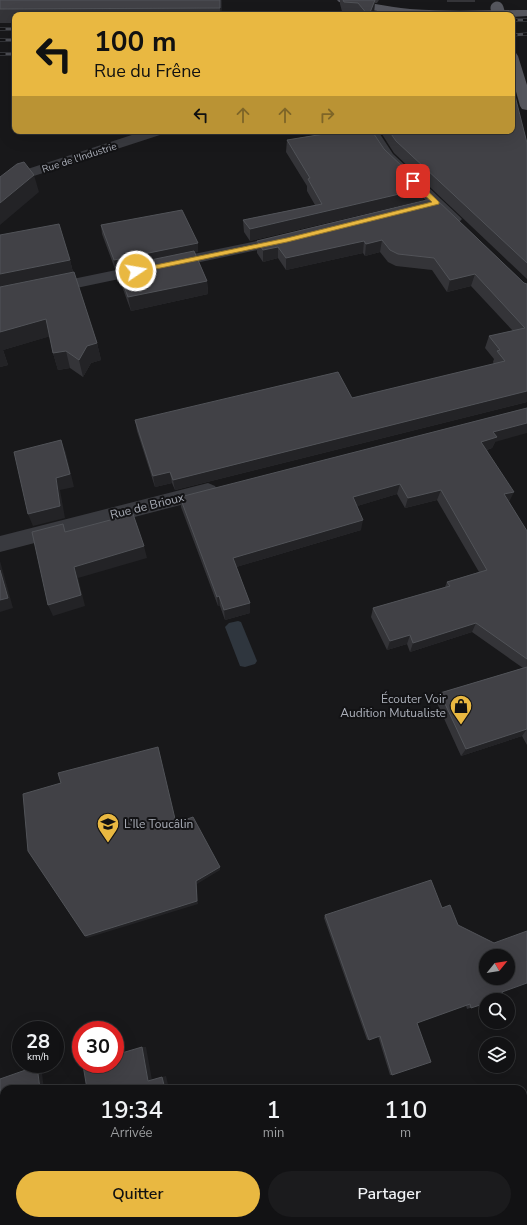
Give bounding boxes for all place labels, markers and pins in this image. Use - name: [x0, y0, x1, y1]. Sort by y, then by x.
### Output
- pin: [396, 164, 430, 198]
- place label: Écouter Voir Audition Mutualiste: [340, 691, 447, 721]
- shop icon: Écouter Voir Audition Mutualiste: [448, 693, 474, 726]
- school or university icon: L’Ile Toucâlin: [95, 811, 121, 844]
- place label: L’Ile Toucâlin: [124, 816, 193, 832]

